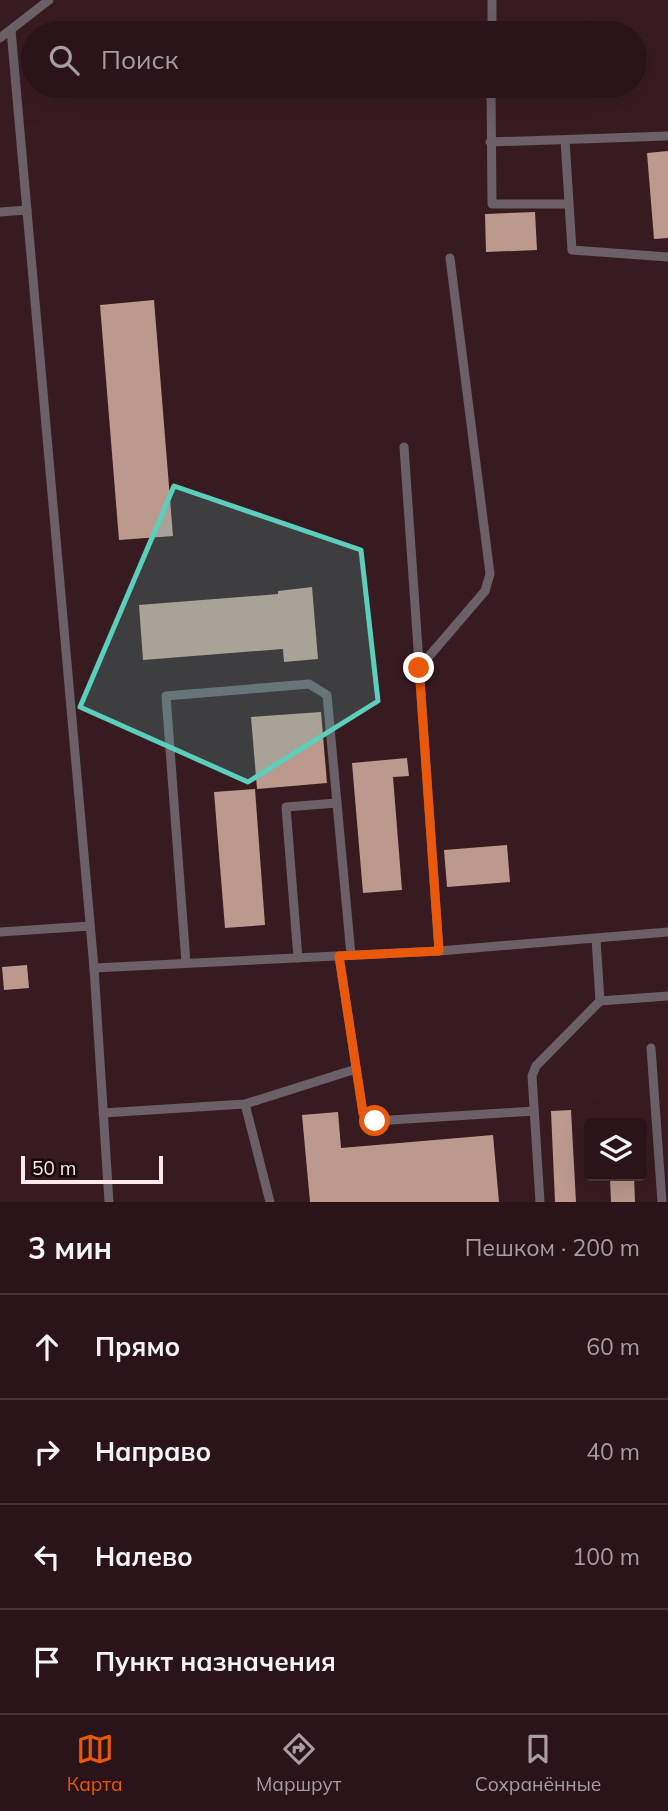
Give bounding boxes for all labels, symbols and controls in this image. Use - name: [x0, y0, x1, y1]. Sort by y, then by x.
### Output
- search box: [21, 21, 647, 98]
- icon: search: [45, 41, 83, 79]
- text: Поиск: [101, 43, 179, 76]
- route end: [403, 652, 434, 683]
- route start: [359, 1105, 390, 1136]
- map controls: [584, 1118, 647, 1181]
- button: layers: [584, 1118, 647, 1181]
- scale bar: [21, 1153, 163, 1185]
- text: 50 m: [32, 1156, 76, 1180]
- text: 3 мин: [28, 1229, 112, 1267]
- text: Пешком · 200 m: [465, 1233, 640, 1262]
- icon: ahead: [28, 1328, 66, 1366]
- text: Прямо: [95, 1330, 180, 1363]
- text: 60 m: [586, 1332, 640, 1361]
- icon: right: [28, 1433, 66, 1471]
- text: Направо: [95, 1435, 211, 1468]
- text: 40 m: [586, 1437, 640, 1466]
- icon: left: [28, 1538, 66, 1576]
- text: Налево: [95, 1540, 193, 1573]
- text: 100 m: [572, 1542, 640, 1571]
- icon: arrive: [28, 1643, 66, 1681]
- text: Пункт назначения: [95, 1645, 336, 1678]
- tab: Карта: [67, 1730, 123, 1796]
- tab: Маршрут: [256, 1730, 341, 1796]
- tab: Сохранённые: [475, 1730, 601, 1796]

